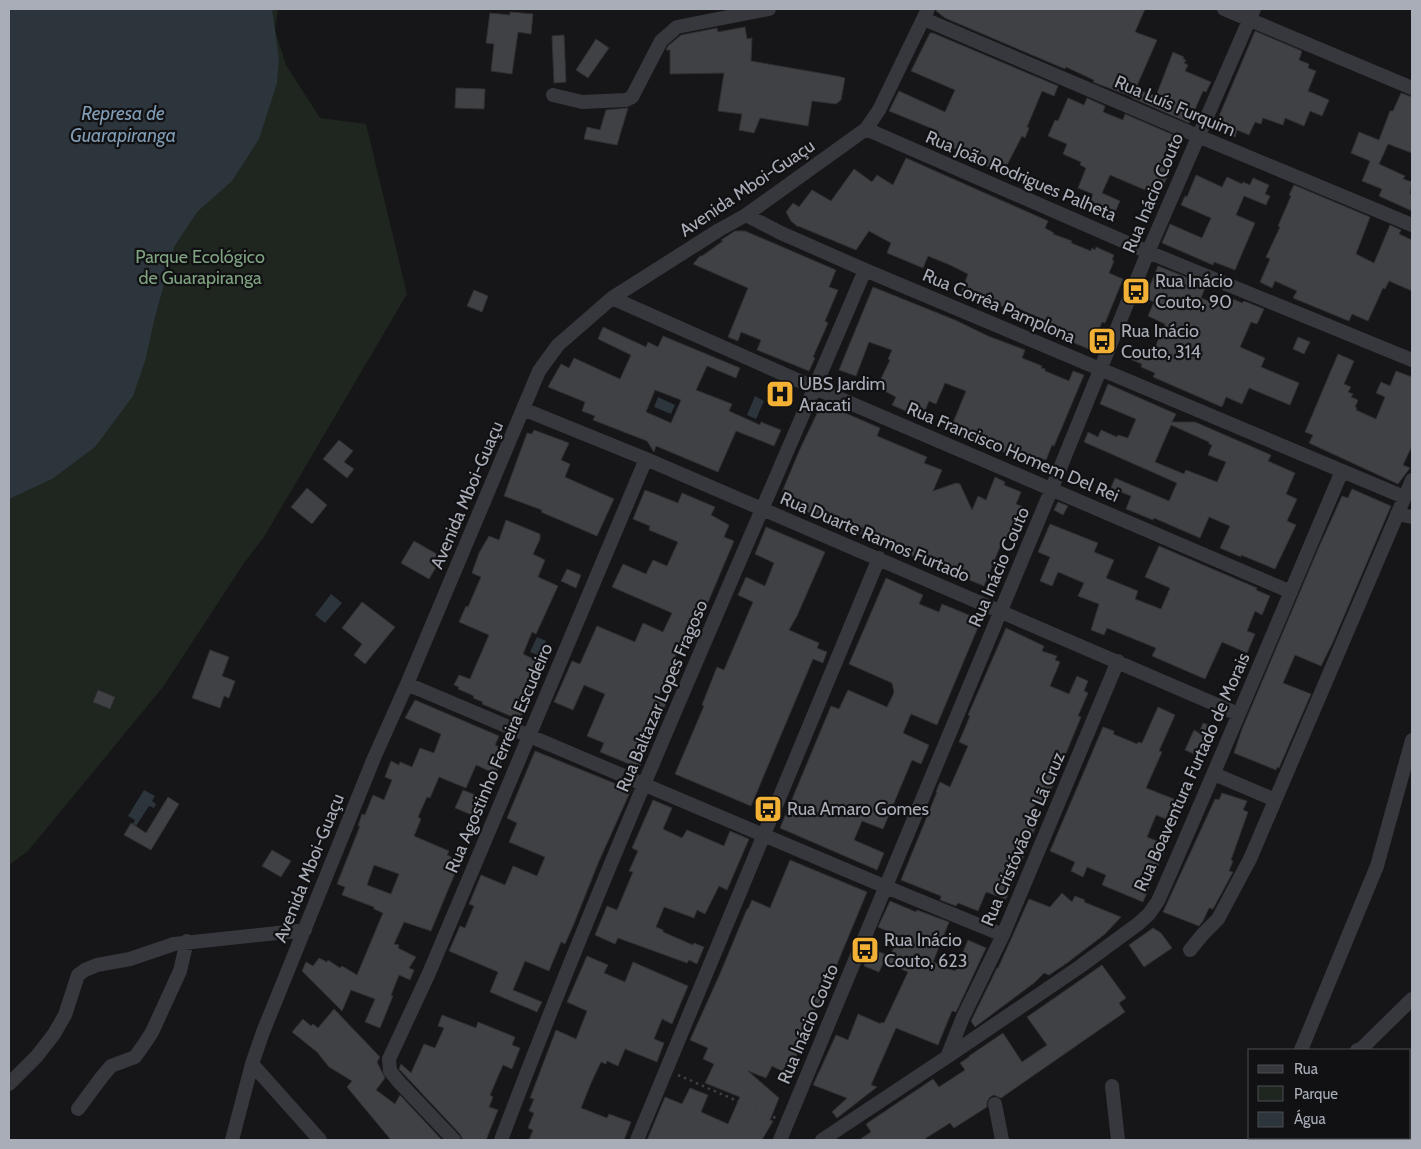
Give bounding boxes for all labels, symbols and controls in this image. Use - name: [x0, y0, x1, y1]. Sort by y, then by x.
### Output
- street label: Rua Luís Furquim: [1111, 71, 1239, 141]
- water label: Represa de Guarapiranga: [70, 102, 176, 147]
- street label: Rua João Rodrigues Palheta: [922, 126, 1120, 226]
- street label: Rua Inácio Couto: [1118, 130, 1188, 256]
- street label: Avenida Mboi-Guaçu: [675, 135, 819, 241]
- park label: Parque Ecológico de Guarapiranga: [135, 246, 265, 289]
- street label: Rua Corrêa Pamplona: [919, 264, 1079, 348]
- place label: Rua Inácio Couto, 90: [1155, 270, 1233, 313]
- bus stop icon: Rua Inácio Couto, 90: [1121, 276, 1151, 306]
- place label: Rua Inácio Couto, 314: [1121, 320, 1201, 363]
- bus stop icon: Rua Inácio Couto, 314: [1087, 326, 1117, 356]
- place label: UBS Jardim Aracati: [799, 373, 885, 416]
- hospital icon: UBS Jardim Aracati: [765, 379, 795, 409]
- street label: Rua Francisco Homem Del Rei: [904, 397, 1122, 507]
- street label: Avenida Mboi-Guaçu: [426, 418, 508, 572]
- street label: Rua Duarte Ramos Furtado: [777, 487, 973, 587]
- street label: Rua Inácio Couto: [964, 504, 1034, 630]
- street label: Rua Baltazar Lopes Fragoso: [612, 597, 712, 795]
- street label: Rua Agostinho Ferreira Escudeiro: [441, 640, 557, 876]
- street label: Rua Boaventura Furtado de Morais: [1129, 649, 1255, 895]
- street label: Rua Cristóvão de Lã Cruz: [976, 748, 1070, 929]
- street label: Avenida Mboi-Guaçu: [269, 790, 349, 946]
- bus stop icon: Rua Amaro Gomes: [753, 794, 783, 824]
- place label: Rua Amaro Gomes: [787, 798, 929, 820]
- place label: Rua Inácio Couto, 623: [884, 929, 967, 972]
- bus stop icon: Rua Inácio Couto, 623: [850, 935, 880, 965]
- street label: Rua Inácio Couto: [773, 961, 843, 1087]
- legend: [1248, 1049, 1411, 1139]
- text: Rua: [1294, 1060, 1319, 1078]
- text: Parque: [1294, 1085, 1338, 1103]
- text: Água: [1294, 1109, 1326, 1128]

